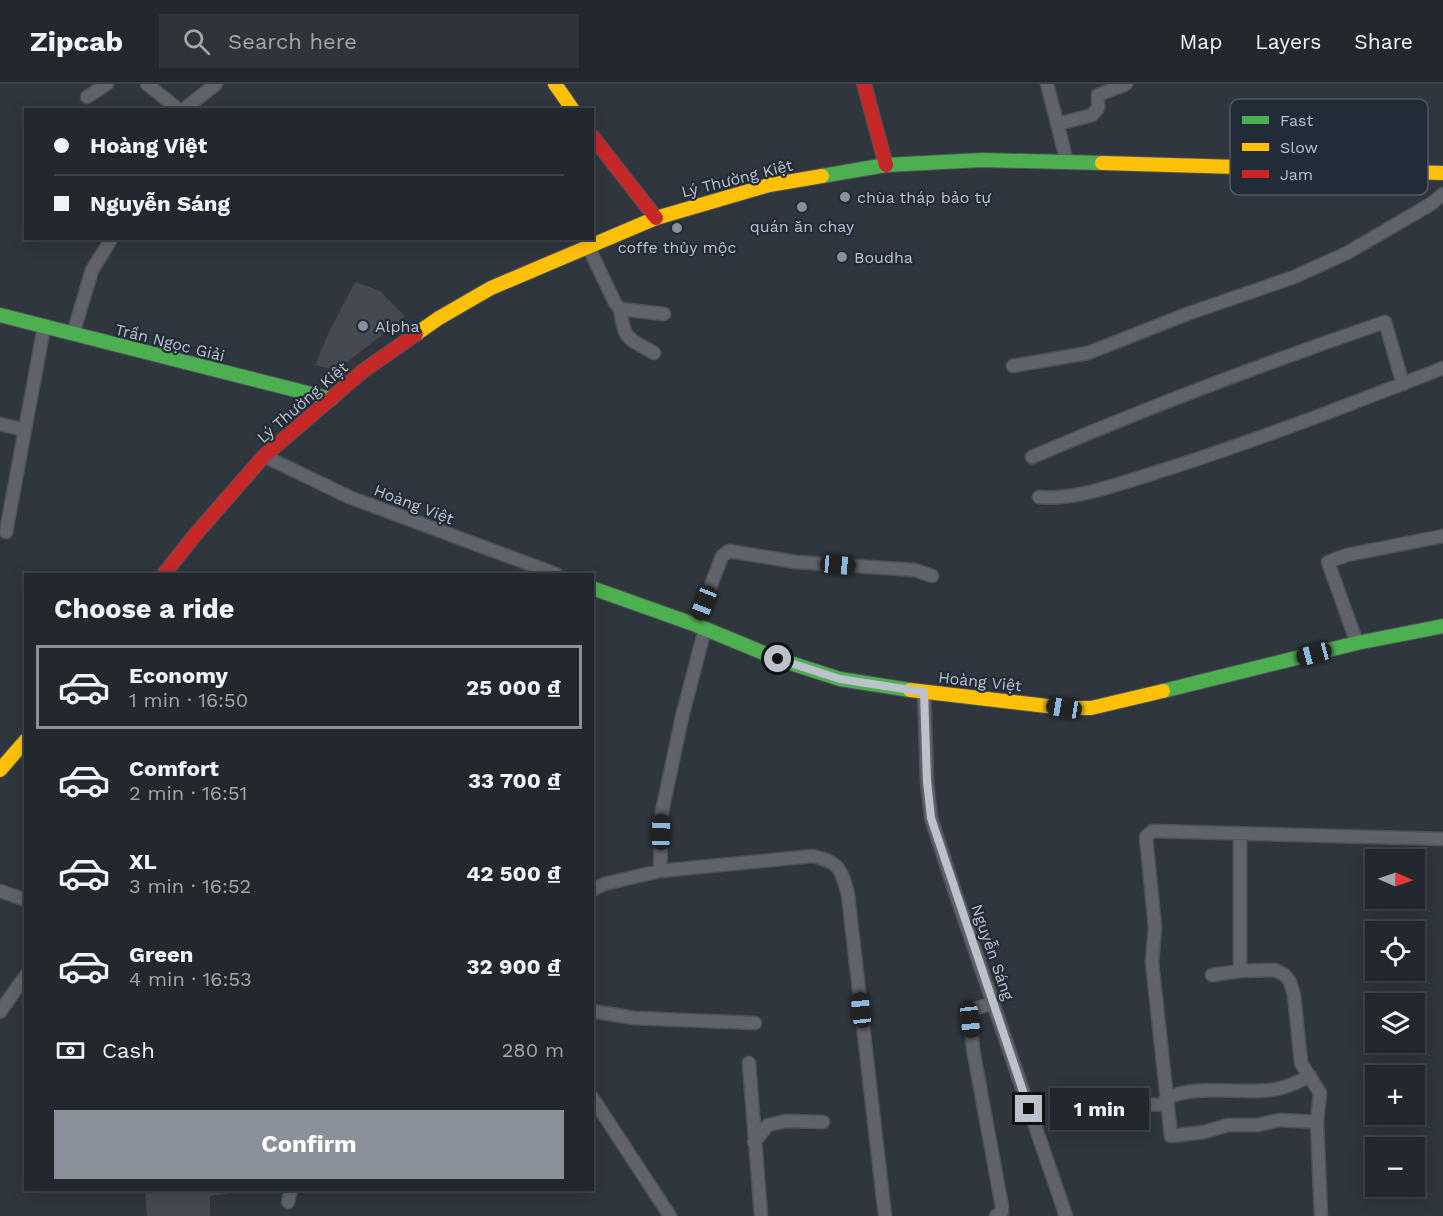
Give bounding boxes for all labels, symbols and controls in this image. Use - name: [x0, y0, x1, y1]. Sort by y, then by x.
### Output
- search box: [159, 14, 579, 68]
- text: Zipcab: [30, 25, 123, 58]
- icon: search: [180, 25, 213, 58]
- text: Search here: [228, 29, 357, 54]
- text: Map: [1179, 29, 1222, 54]
- text: Layers: [1255, 29, 1321, 54]
- text: Share: [1354, 29, 1413, 54]
- legend: [1230, 99, 1428, 195]
- text: Fast: [1280, 111, 1313, 130]
- text: Hoàng Việt: [90, 133, 207, 158]
- text: Slow: [1280, 138, 1318, 157]
- street label: Lý Thường Kiệt: [679, 155, 795, 202]
- text: Jam: [1280, 165, 1313, 184]
- place label: chùa tháp bảo tự: [857, 188, 991, 207]
- marker: chùa tháp bảo tự: [838, 190, 852, 204]
- text: Nguyễn Sáng: [90, 191, 230, 216]
- marker: quán ăn chay: [795, 200, 809, 214]
- place label: quán ăn chay: [750, 217, 855, 236]
- marker: coffe thủy mộc: [670, 221, 684, 235]
- place label: coffe thủy mộc: [618, 238, 736, 257]
- place label: Boudha: [854, 248, 913, 267]
- marker: Boudha: [835, 250, 849, 264]
- place label: Alpha: [375, 317, 419, 336]
- marker: Alpha: [356, 319, 370, 333]
- street label: Trần Ngọc Giải: [113, 320, 227, 365]
- street label: Lý Thường Kiệt: [253, 358, 352, 447]
- street label: Hoàng Việt: [371, 481, 457, 528]
- car: [819, 554, 857, 576]
- car: [689, 583, 719, 623]
- text: Choose a ride: [54, 593, 234, 625]
- car: [1294, 641, 1334, 667]
- route start: [764, 645, 791, 672]
- icon: car: [57, 660, 111, 714]
- text: Economy: [129, 663, 228, 688]
- street label: Hoàng Việt: [937, 668, 1023, 695]
- text: 25 000 ₫: [466, 675, 561, 700]
- text: 1 min · 16:50: [129, 688, 248, 712]
- car: [1045, 696, 1083, 720]
- icon: car: [57, 753, 111, 807]
- text: Comfort: [129, 756, 219, 781]
- text: 33 700 ₫: [468, 768, 561, 793]
- text: 2 min · 16:51: [129, 781, 247, 805]
- car: [652, 814, 670, 850]
- icon: car: [57, 846, 111, 900]
- text: XL: [129, 849, 157, 874]
- north arrow: [1365, 849, 1425, 909]
- map controls: [1365, 849, 1425, 1197]
- text: 42 500 ₫: [466, 861, 561, 886]
- text: 3 min · 16:52: [129, 874, 251, 898]
- street label: Nguyễn Sáng: [967, 902, 1018, 1003]
- button: locate: [1365, 921, 1425, 981]
- icon: car: [57, 939, 111, 993]
- text: Green: [129, 942, 193, 967]
- text: 32 900 ₫: [466, 954, 561, 979]
- text: 4 min · 16:53: [129, 967, 252, 991]
- car: [850, 991, 872, 1029]
- button: layers: [1365, 993, 1425, 1053]
- car: [959, 1001, 981, 1039]
- icon: cash: [54, 1034, 87, 1067]
- text: Cash: [102, 1038, 155, 1063]
- text: 280 m: [502, 1038, 564, 1062]
- button: +: [1365, 1065, 1425, 1125]
- callout: 1 min: [1050, 1088, 1149, 1130]
- route end: [1015, 1095, 1042, 1122]
- text: 1 min: [1074, 1097, 1125, 1121]
- button: Confirm: [54, 1110, 564, 1179]
- button: −: [1365, 1137, 1425, 1197]

